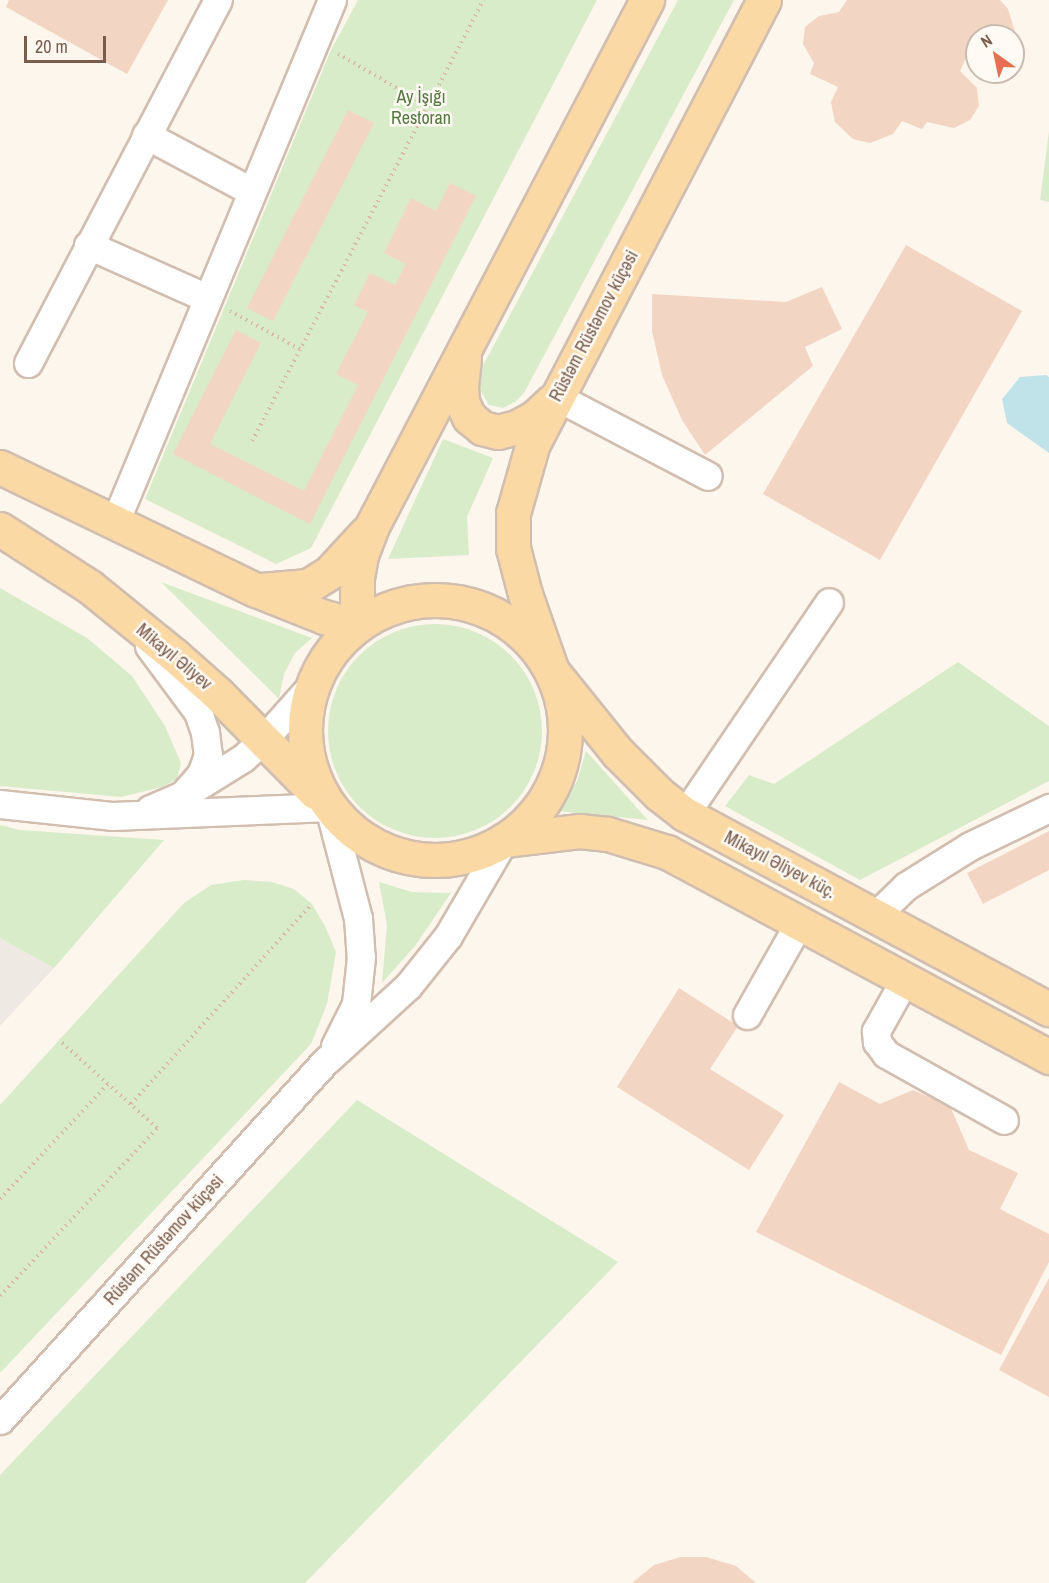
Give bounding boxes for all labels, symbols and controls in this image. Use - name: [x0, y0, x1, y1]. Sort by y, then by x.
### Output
- scale bar: [27, 24, 110, 62]
- north arrow: [965, 24, 1025, 84]
- text: N: [976, 29, 996, 52]
- text: 20 m: [35, 34, 68, 59]
- park label: Ay İşığı Restoran: [391, 87, 451, 130]
- street label: Rüstəm Rüstəmov küçəsi: [545, 247, 643, 405]
- street label: Mikayıl Əliyev: [132, 619, 216, 695]
- street label: Mikayıl Əliyev küç.: [721, 827, 839, 903]
- street label: Rüstəm Rüstəmov küçəsi: [100, 1170, 228, 1310]

